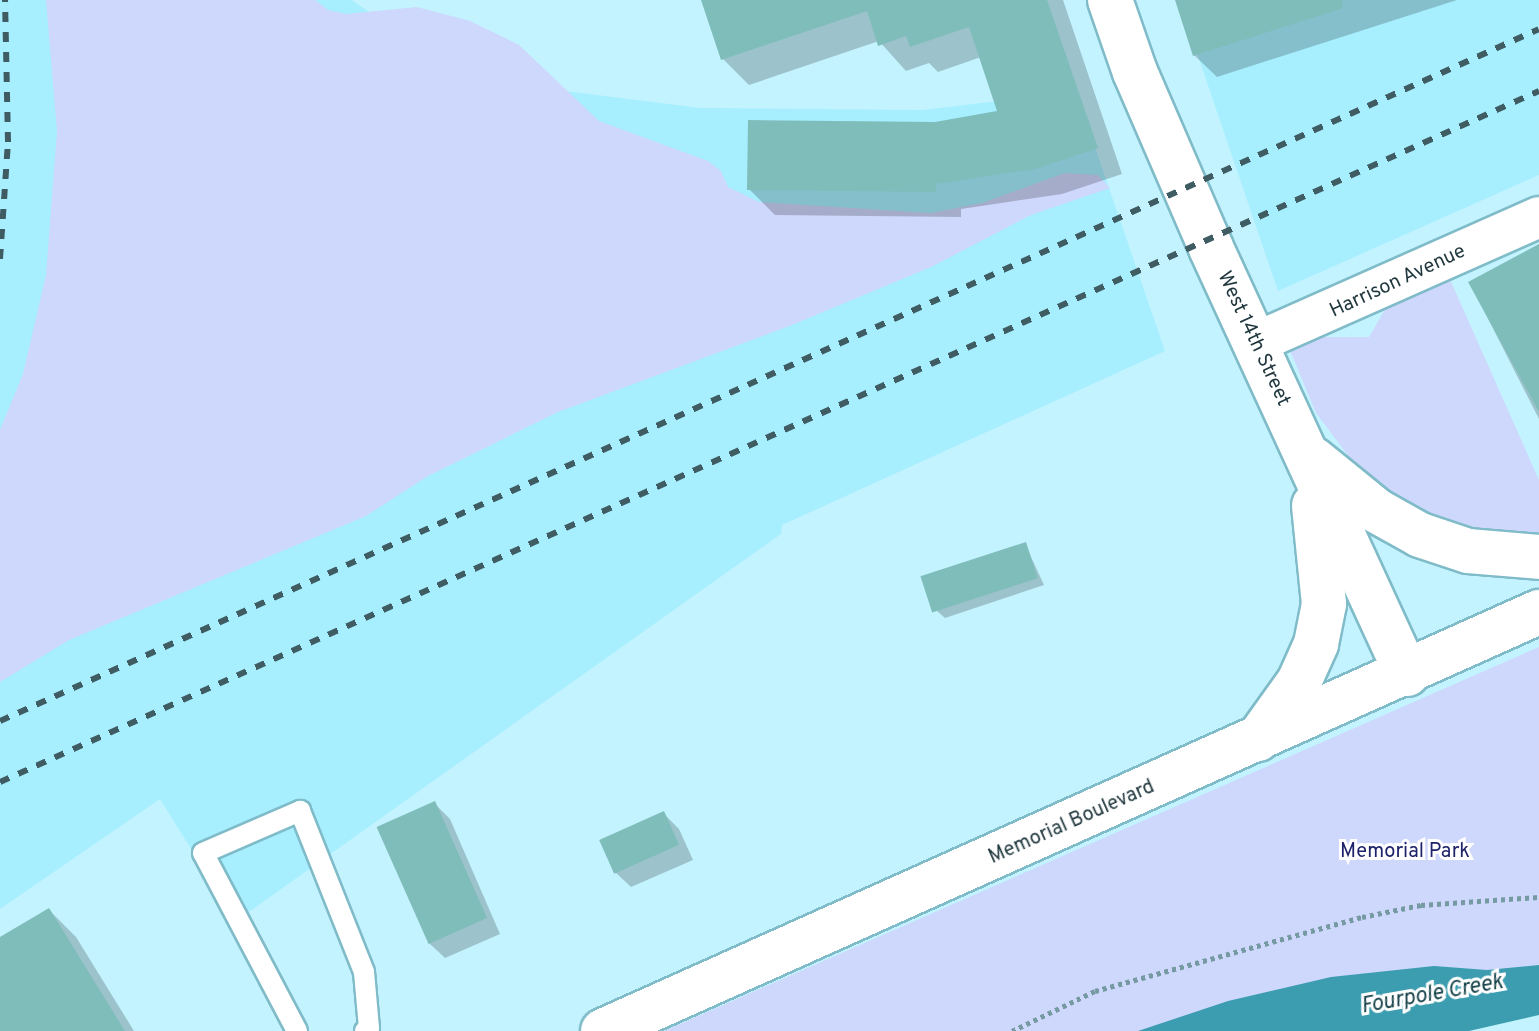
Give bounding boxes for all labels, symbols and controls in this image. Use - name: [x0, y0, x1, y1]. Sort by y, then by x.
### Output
- street label: Harrison Avenue: [1326, 240, 1470, 324]
- street label: West 14th Street: [1211, 268, 1295, 410]
- street label: Memorial Boulevard: [985, 776, 1159, 870]
- park label: Memorial Park: [1340, 840, 1470, 864]
- water label: Fourpole Creek: [1359, 970, 1505, 1020]

